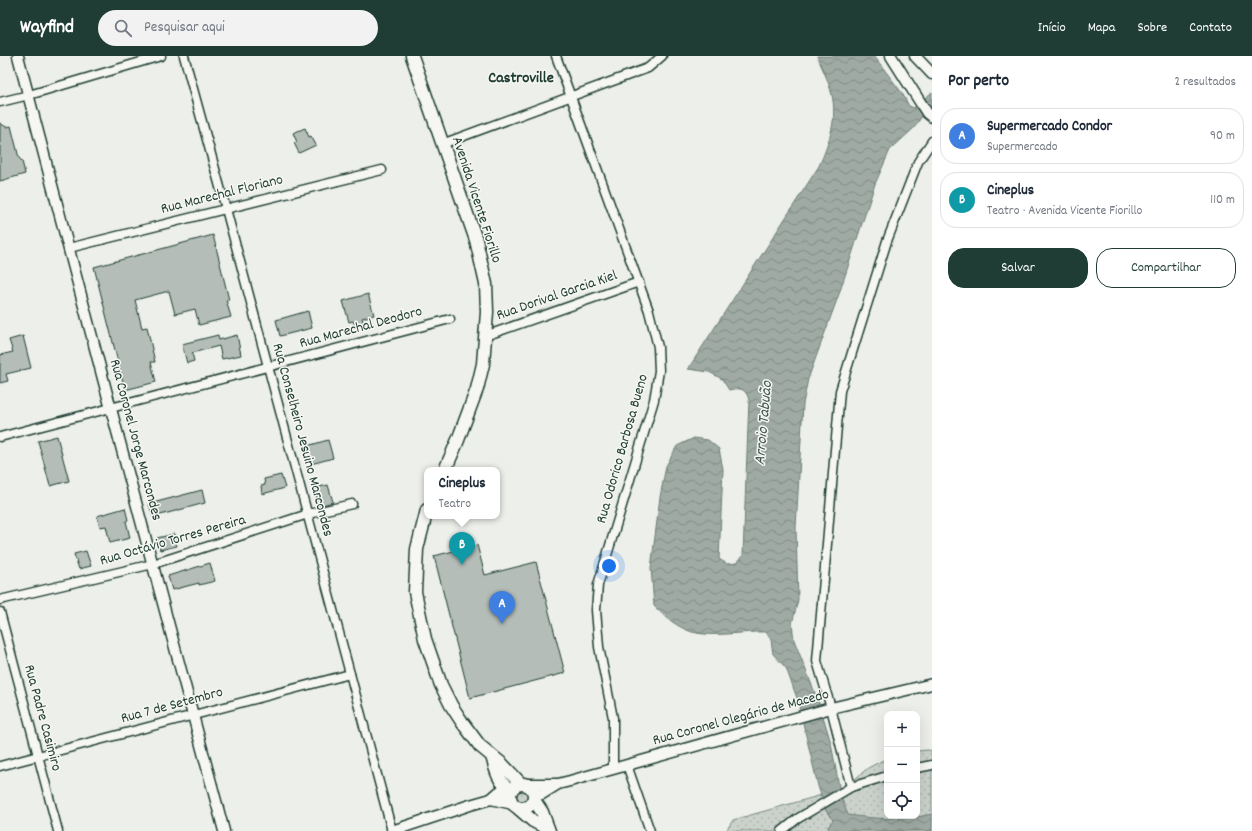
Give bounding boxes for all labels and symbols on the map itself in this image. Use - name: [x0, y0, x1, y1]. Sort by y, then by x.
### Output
- district label: Castroville: [488, 67, 554, 90]
- street label: Avenida Vicente Fiorillo: [445, 134, 507, 266]
- street label: Rua Marechal Floriano: [159, 169, 286, 221]
- street label: Rua Dorival Garcia Kiel: [494, 265, 621, 327]
- street label: Rua Marechal Deodoro: [297, 301, 425, 355]
- street label: Rua Conselheiro Jesuino Marcondes: [266, 341, 338, 539]
- street label: Rua Coronel Jorge Marcondes: [103, 357, 167, 523]
- street label: Rua Odorico Barbosa Bueno: [591, 371, 655, 526]
- water label: Arroio Tabuão: [749, 379, 779, 466]
- street label: Rua Octávio Torres Pereira: [98, 509, 249, 572]
- pin: B: [449, 532, 475, 565]
- your location: [599, 556, 619, 576]
- pin: A: [489, 591, 515, 624]
- street label: Rua Padre Casimiro: [17, 662, 67, 774]
- street label: Rua 7 de Setembro: [118, 682, 226, 730]
- street label: Rua Coronel Olegário de Macedo: [650, 684, 832, 752]

